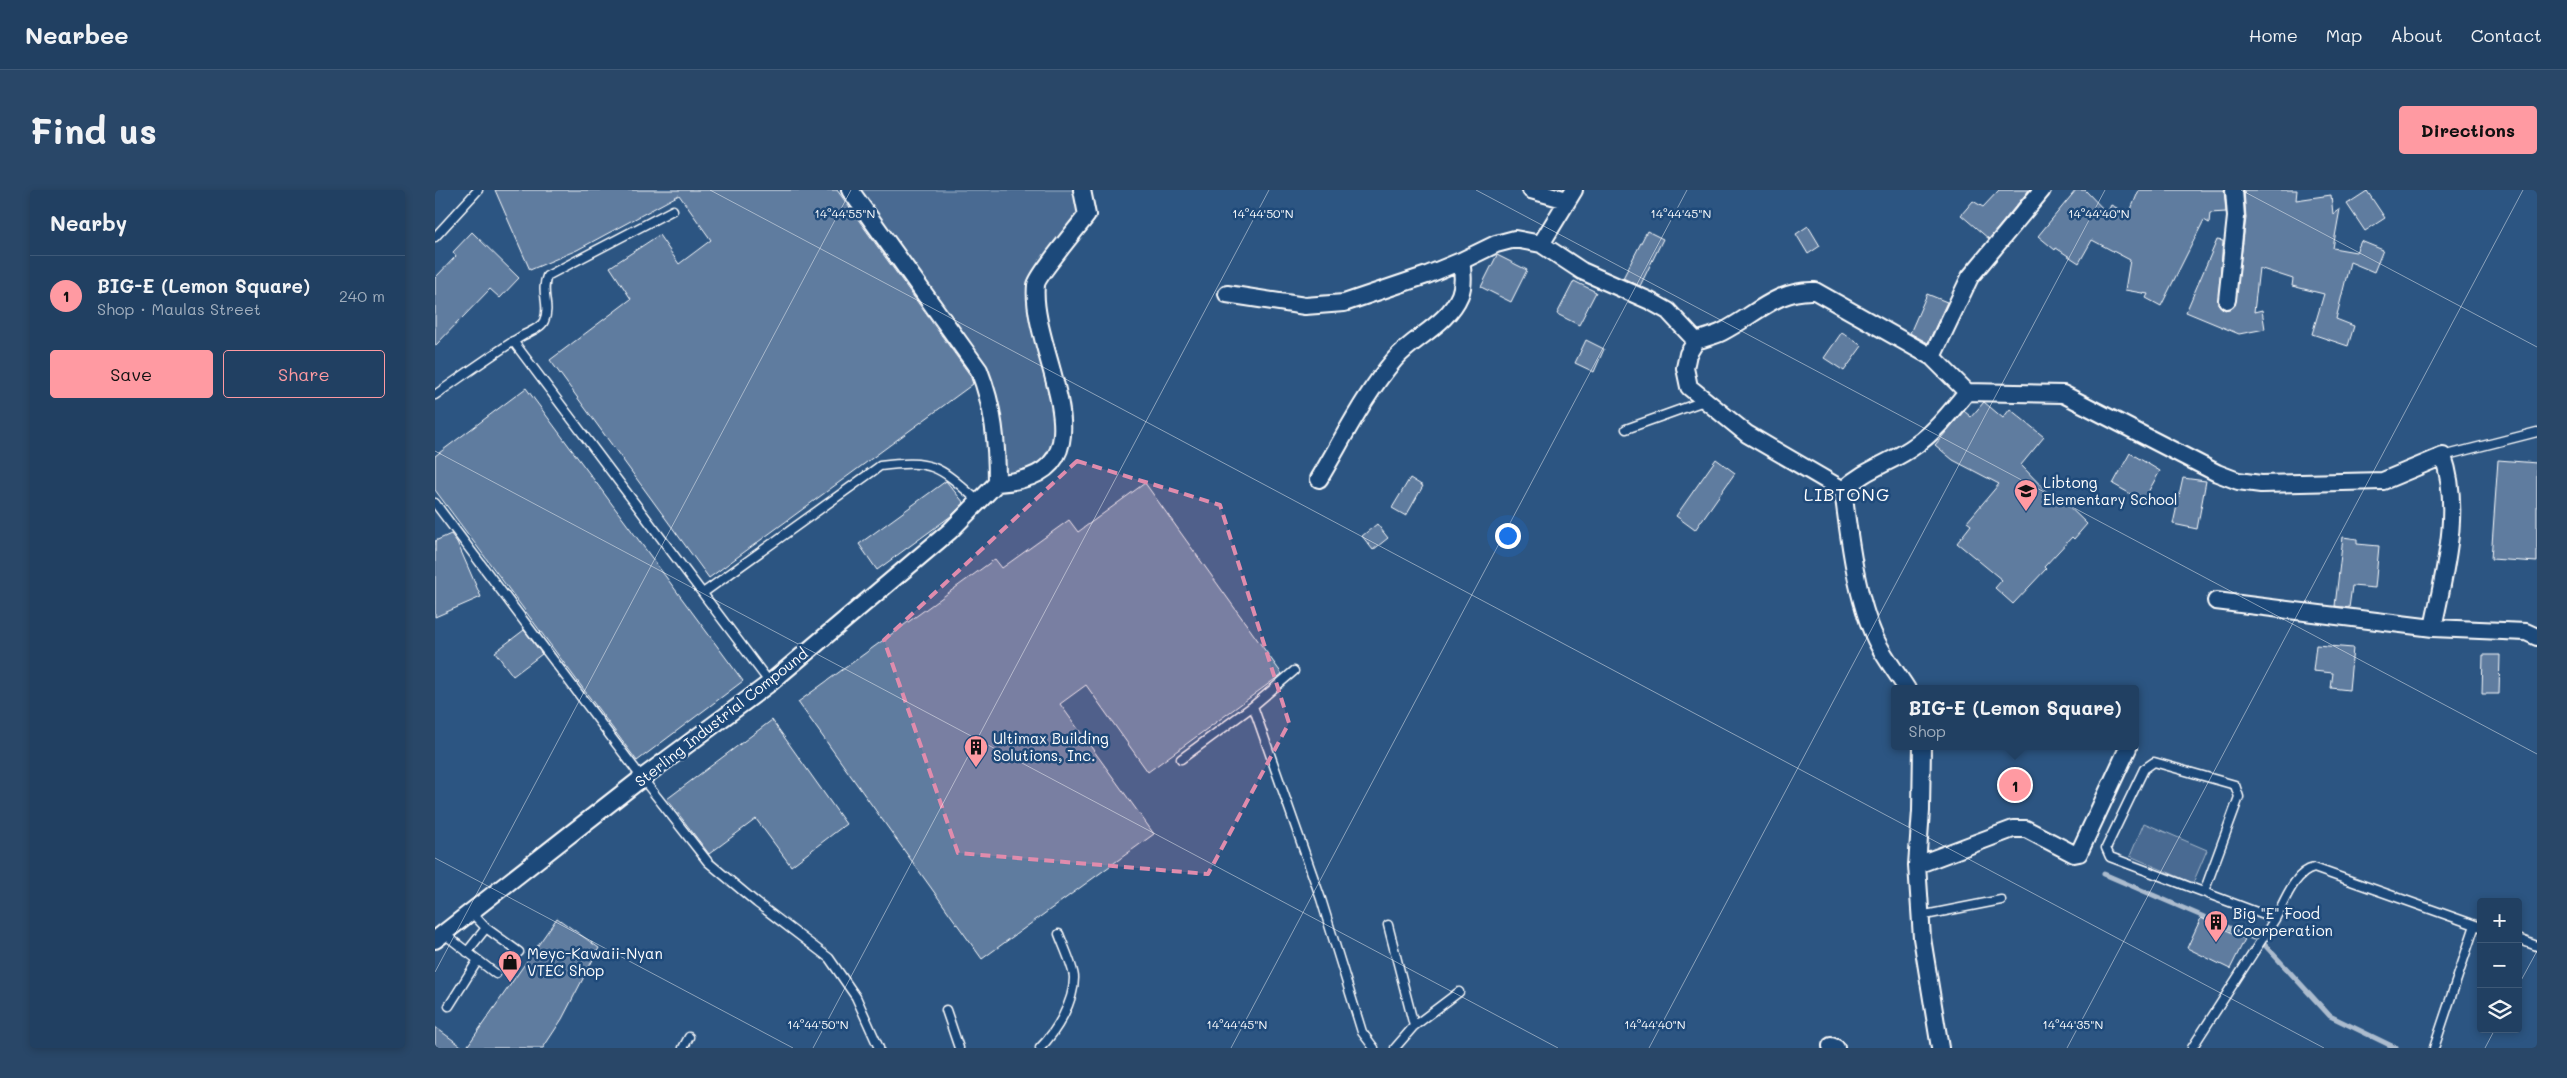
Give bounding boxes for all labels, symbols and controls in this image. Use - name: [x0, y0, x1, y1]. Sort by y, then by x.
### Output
- text: Nearbee: [25, 19, 129, 50]
- text: Home: [2249, 23, 2298, 47]
- text: Map: [2326, 23, 2362, 47]
- text: About: [2390, 23, 2443, 47]
- text: Contact: [2471, 23, 2542, 47]
- button: Directions: [2399, 106, 2537, 154]
- text: Find us: [30, 107, 157, 153]
- text: 14°44'55"N: [815, 205, 875, 221]
- text: 14°44'50"N: [1232, 205, 1294, 221]
- text: 14°44'45"N: [1651, 205, 1711, 221]
- text: 14°44'40"N: [2068, 205, 2130, 221]
- text: Nearby: [50, 209, 127, 236]
- text: BIG-E (Lemon Square): [97, 273, 310, 298]
- text: 1: [62, 285, 70, 306]
- text: 240 m: [339, 285, 385, 306]
- text: Shop · Maulas Street: [97, 298, 261, 319]
- button: Save: [50, 350, 213, 398]
- button: Share: [223, 350, 385, 398]
- place label: Libtong Elementary School: [2043, 472, 2178, 509]
- school or university icon: Libtong Elementary School: [2013, 478, 2039, 512]
- district label: LIBTONG: [1804, 482, 1890, 506]
- your location: [1495, 523, 1521, 549]
- street label: Sterling Industrial Compound: [630, 643, 812, 791]
- popup: [1891, 685, 2139, 750]
- text: BIG-E (Lemon Square): [1908, 695, 2122, 720]
- text: Shop: [1908, 720, 1946, 741]
- place label: Ultimax Building Solutions, Inc.: [993, 728, 1109, 765]
- building icon: Ultimax Building Solutions, Inc.: [963, 734, 989, 768]
- pin: 1: [1999, 766, 2031, 804]
- map controls: [2477, 898, 2522, 1033]
- button: +: [2477, 898, 2522, 943]
- place label: Big "E" Food Coorperation: [2233, 903, 2333, 940]
- building icon: Big "E" Food Coorperation: [2203, 909, 2229, 943]
- place label: Meyc-Kawaii-Nyan VTEC Shop: [527, 943, 663, 980]
- button: −: [2477, 943, 2522, 988]
- shop icon: Meyc-Kawaii-Nyan VTEC Shop: [497, 949, 523, 983]
- button: layers: [2477, 988, 2522, 1033]
- text: 14°44'50"N: [787, 1016, 849, 1032]
- text: 14°44'45"N: [1207, 1016, 1267, 1032]
- text: 14°44'40"N: [1624, 1016, 1686, 1032]
- text: 14°44'35"N: [2043, 1016, 2103, 1032]

